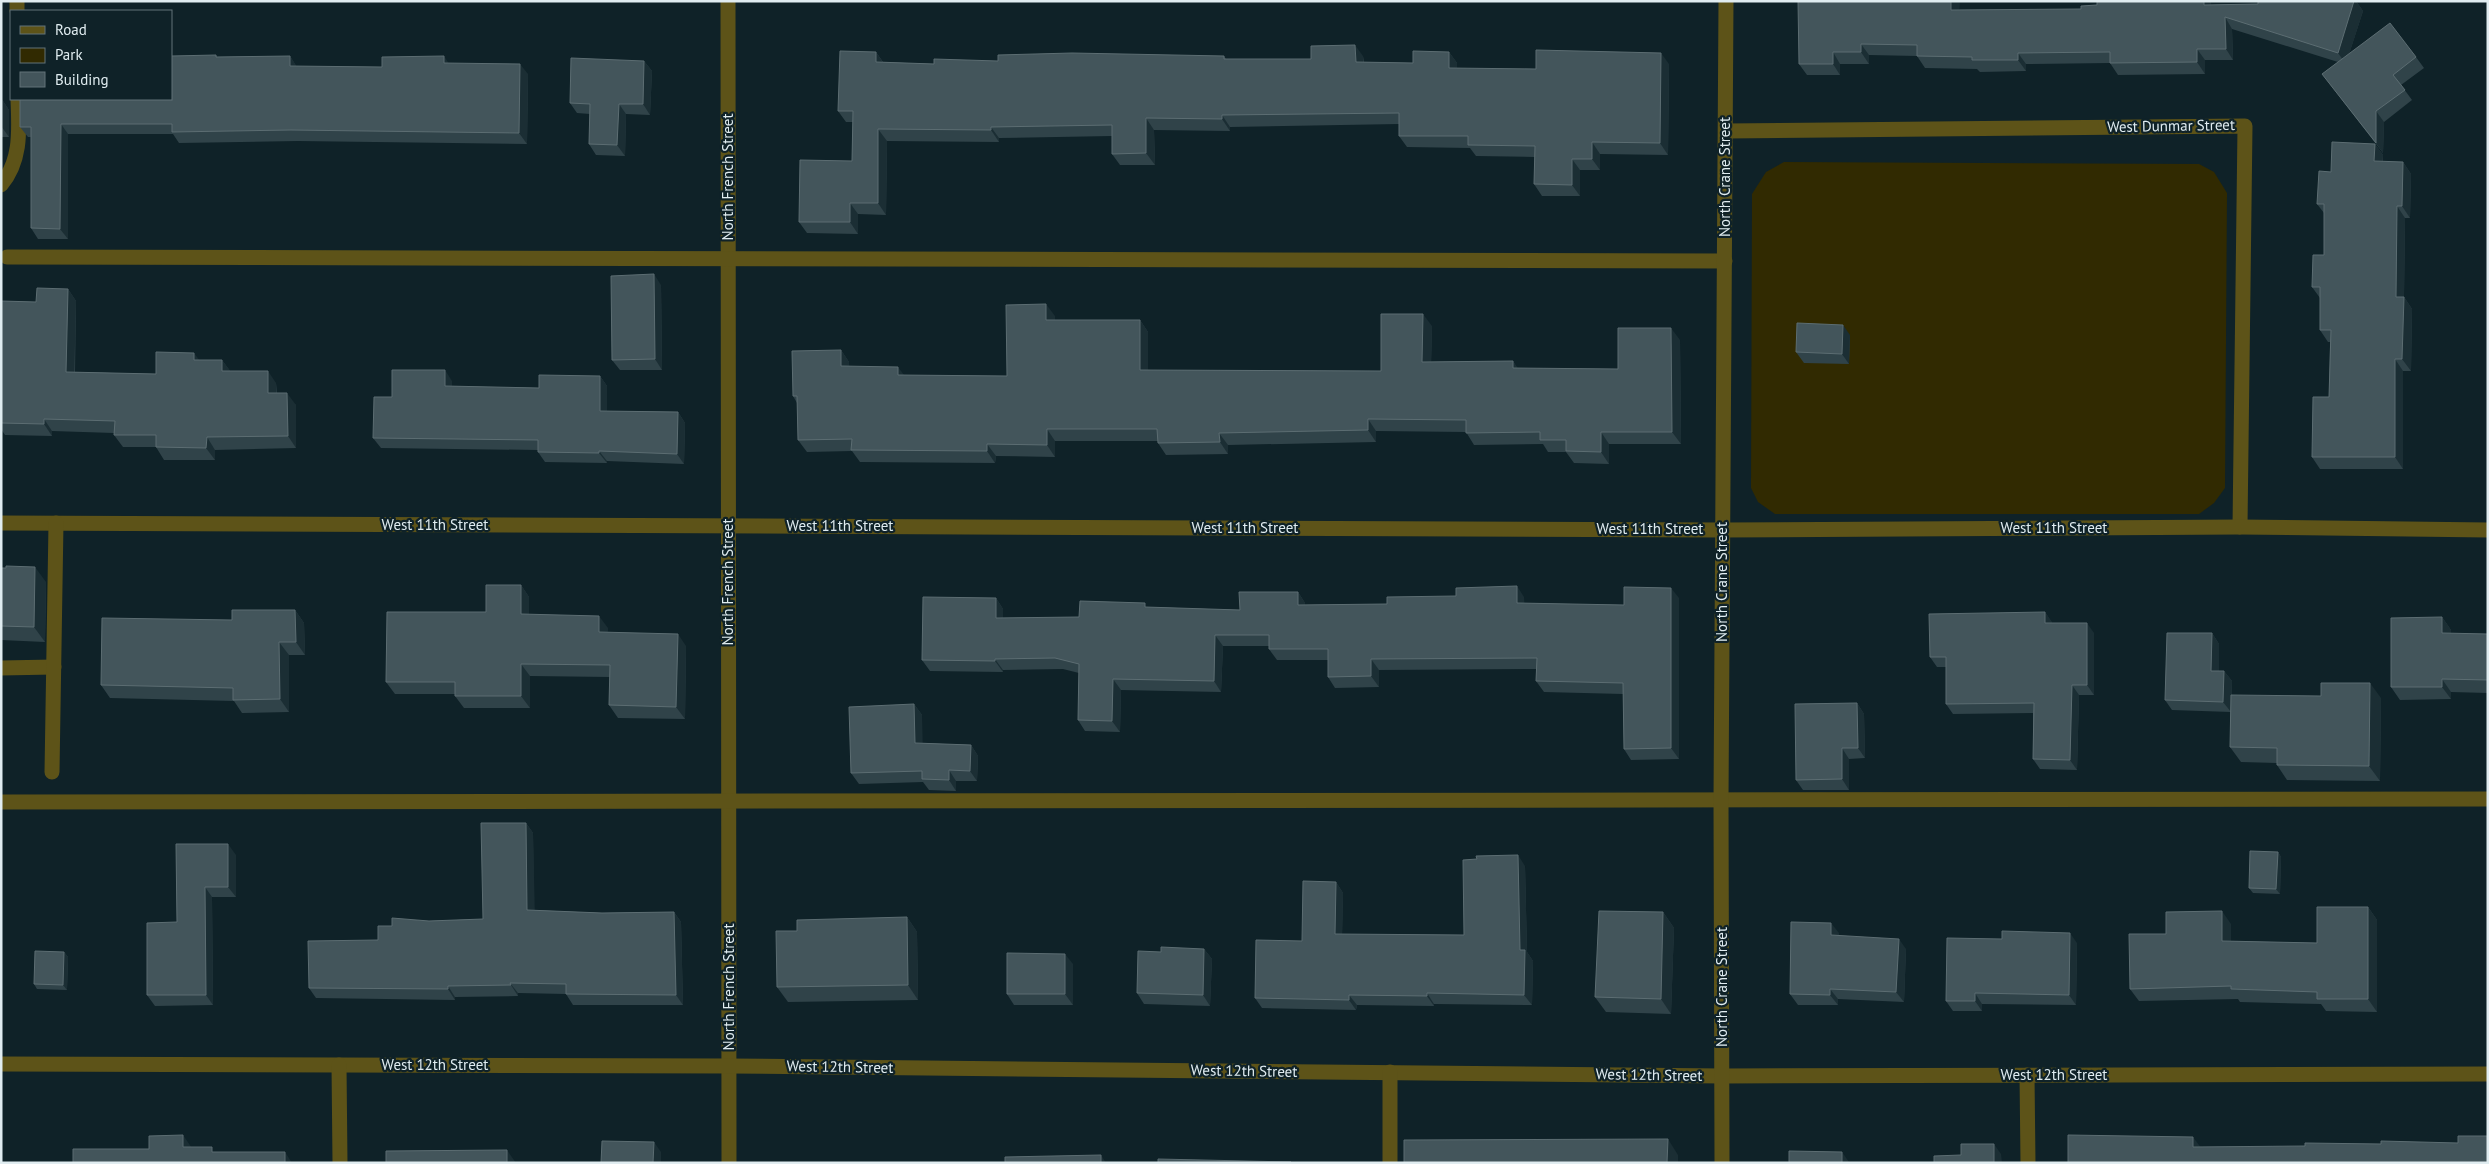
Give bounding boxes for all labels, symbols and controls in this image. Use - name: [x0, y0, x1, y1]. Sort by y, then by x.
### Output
- legend: [10, 10, 172, 100]
- text: Road: [55, 20, 87, 39]
- text: Park: [55, 45, 83, 64]
- text: Building: [55, 70, 109, 89]
- street label: North French Street: [718, 114, 737, 240]
- street label: West Dunmar Street: [2107, 115, 2235, 136]
- street label: North Crane Street: [1715, 117, 1734, 237]
- street label: West 11th Street: [382, 515, 488, 534]
- street label: West 11th Street: [787, 516, 893, 535]
- street label: West 11th Street: [1192, 518, 1298, 537]
- street label: West 11th Street: [2001, 518, 2107, 537]
- street label: North French Street: [718, 519, 737, 645]
- street label: West 11th Street: [1597, 519, 1703, 538]
- street label: North Crane Street: [1712, 522, 1731, 642]
- street label: North French Street: [719, 924, 738, 1050]
- street label: North Crane Street: [1712, 927, 1731, 1047]
- street label: West 12th Street: [382, 1055, 488, 1074]
- street label: West 12th Street: [786, 1056, 894, 1077]
- street label: West 12th Street: [1190, 1060, 1298, 1081]
- street label: West 12th Street: [1595, 1064, 1703, 1085]
- street label: West 12th Street: [2001, 1065, 2107, 1084]

